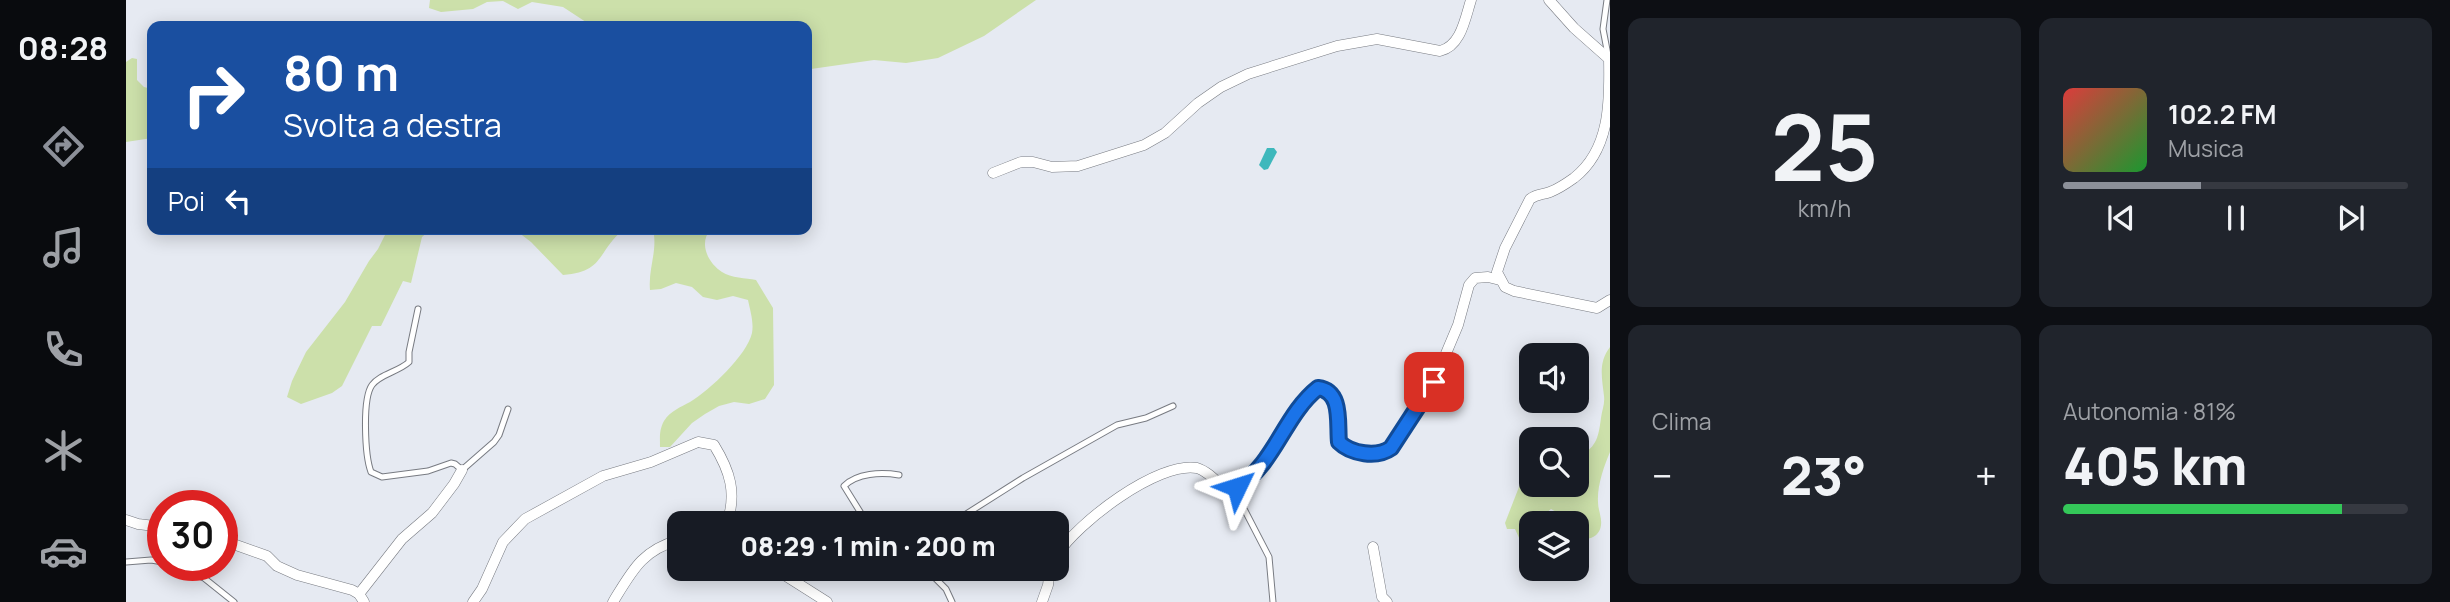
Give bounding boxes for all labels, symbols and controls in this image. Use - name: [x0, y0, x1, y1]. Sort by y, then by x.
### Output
- text: 08:28: [18, 26, 108, 70]
- text: 80 m: [283, 39, 399, 106]
- icon: right: [168, 49, 259, 140]
- text: 25: [1771, 84, 1878, 208]
- text: 102.2 FM: [2168, 96, 2276, 132]
- text: Svolta a destra: [283, 103, 502, 147]
- icon: directions: [39, 122, 88, 171]
- text: Musica: [2168, 132, 2244, 164]
- icon: left: [219, 182, 257, 220]
- text: Poi: [168, 183, 205, 219]
- text: km/h: [1798, 192, 1851, 224]
- icon: previous: [2102, 199, 2140, 237]
- icon: pause: [2217, 199, 2255, 237]
- icon: next: [2332, 199, 2370, 237]
- icon: music: [39, 223, 88, 272]
- icon: phone: [39, 325, 88, 374]
- map controls: [1519, 343, 1589, 581]
- button: sound: [1519, 343, 1589, 413]
- pin: [1404, 352, 1464, 412]
- icon: arrive: [1415, 363, 1453, 401]
- text: Autonomia · 81%: [2063, 395, 2236, 427]
- text: Clima: [1652, 405, 1711, 437]
- icon: climate: [39, 426, 88, 475]
- button: search: [1519, 427, 1589, 497]
- text: 405 km: [2063, 430, 2247, 501]
- text: 23°: [1781, 440, 1867, 511]
- text: −: [1652, 449, 1673, 501]
- text: +: [1975, 449, 1997, 501]
- position arrow: [1200, 450, 1274, 524]
- speed limit sign: 30: [147, 490, 238, 581]
- button: layers: [1519, 511, 1589, 581]
- icon: car: [39, 527, 88, 576]
- text: 08:29 · 1 min · 200 m: [740, 528, 996, 564]

